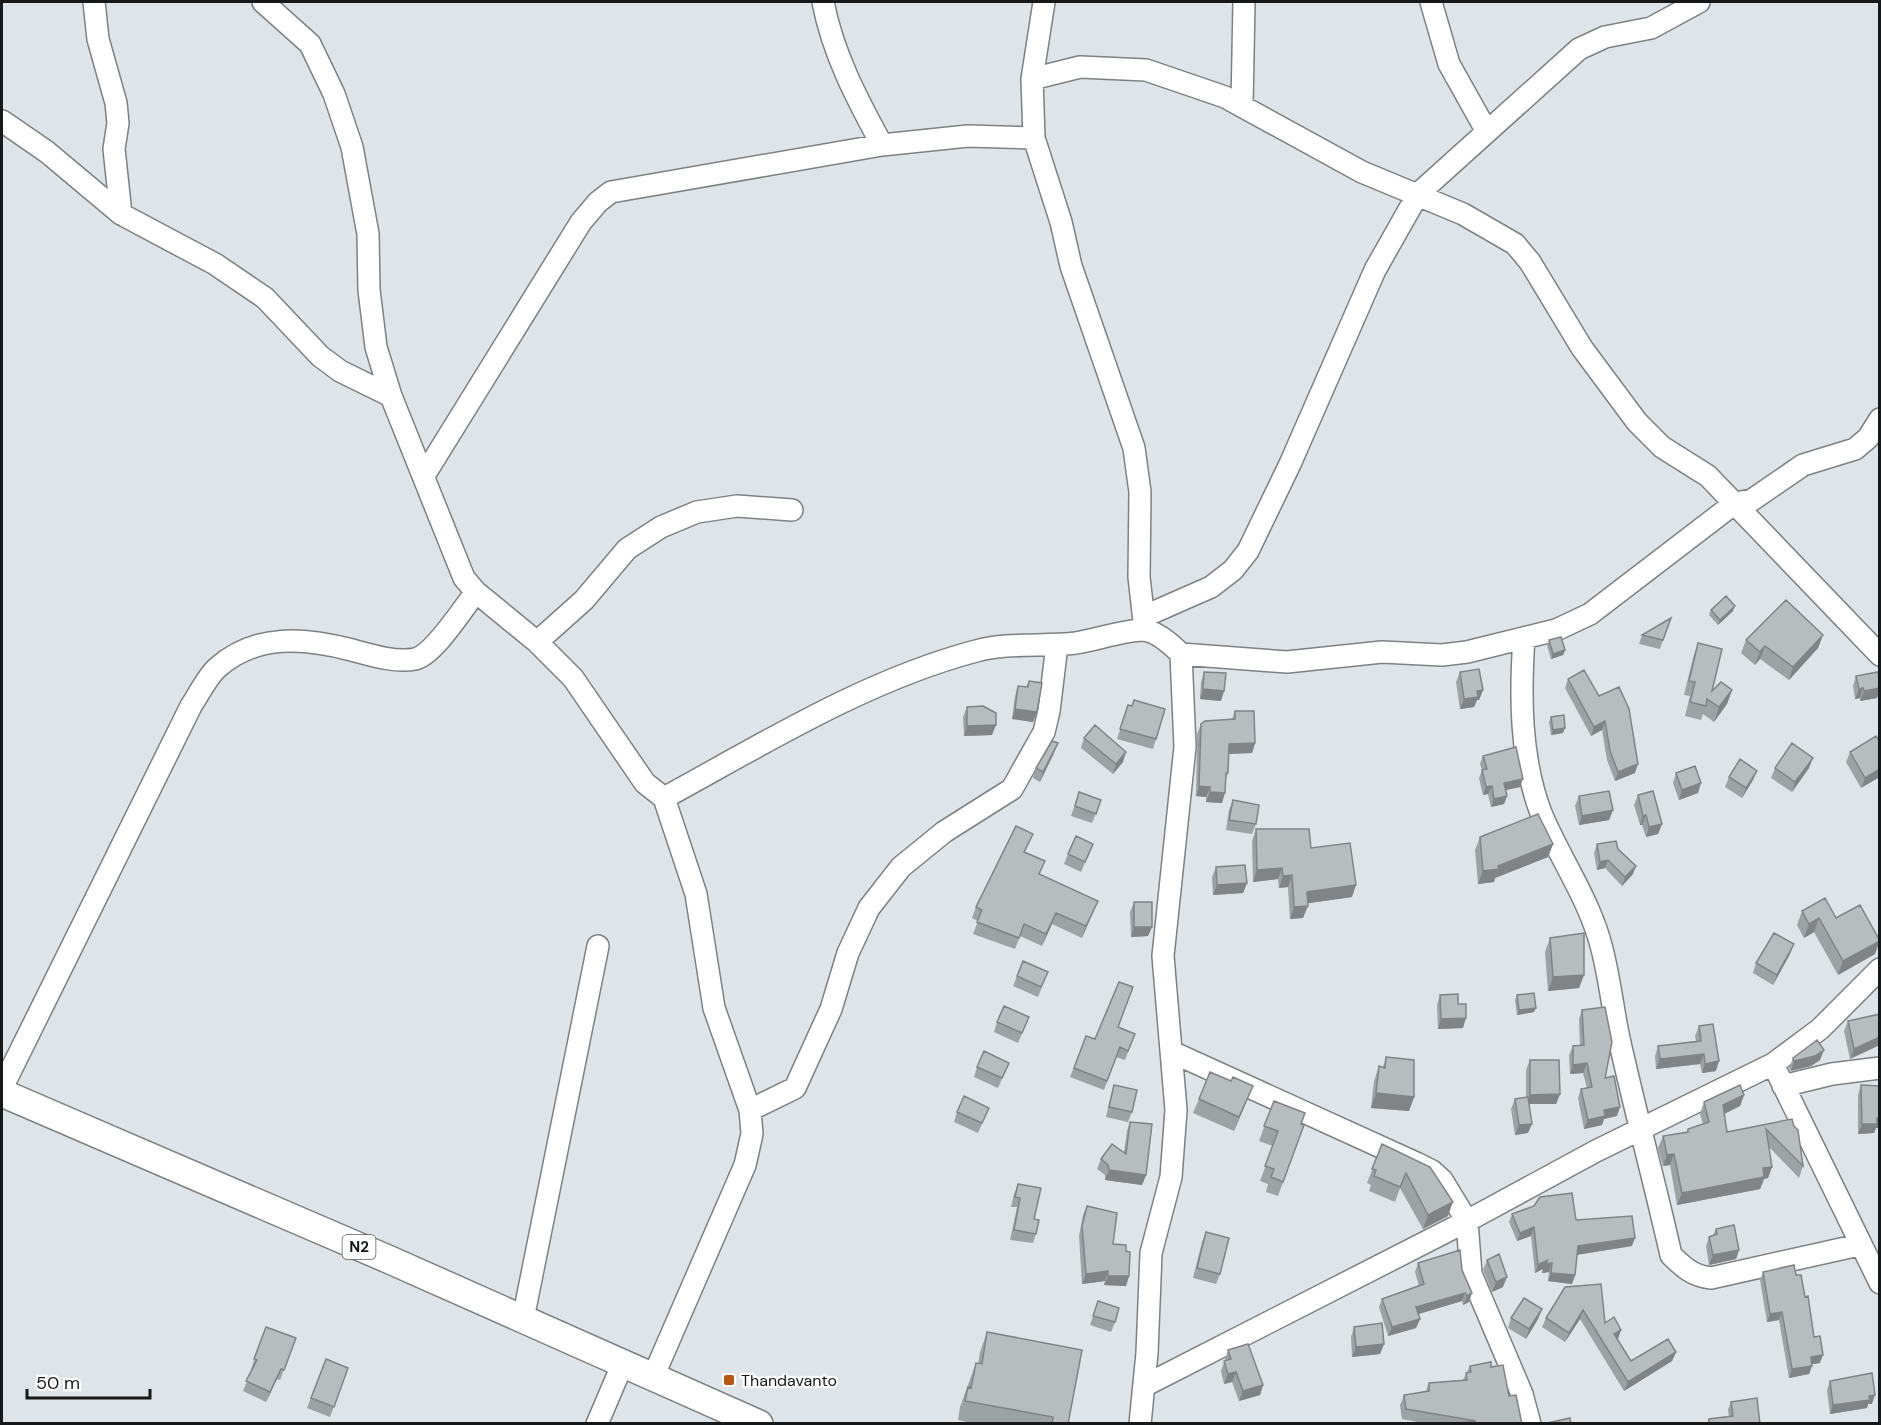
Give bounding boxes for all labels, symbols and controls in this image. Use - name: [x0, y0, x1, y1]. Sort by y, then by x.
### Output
- road number: N2: [342, 1235, 376, 1259]
- scale bar: [27, 1362, 150, 1400]
- place label: Thandavanto: [741, 1370, 837, 1391]
- text: 50 m: [36, 1371, 80, 1395]
- marker: Thandavanto: [722, 1373, 736, 1387]

